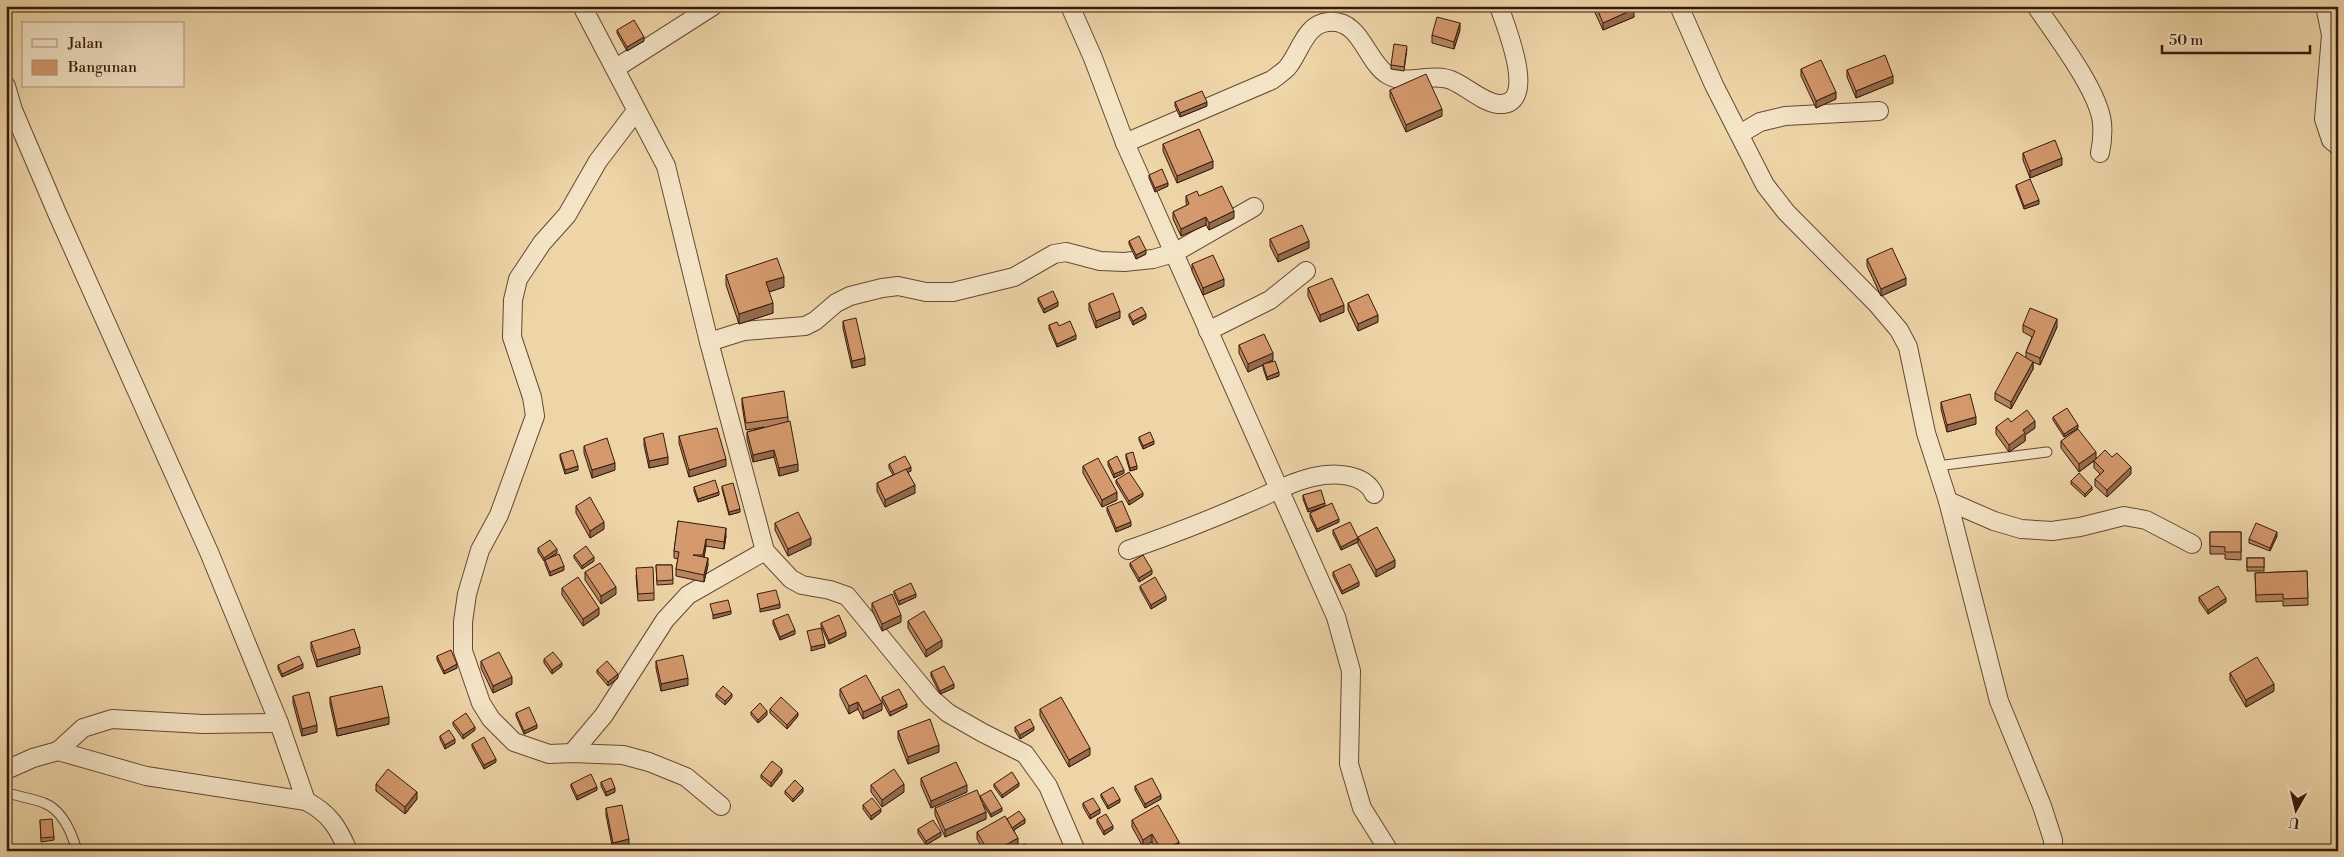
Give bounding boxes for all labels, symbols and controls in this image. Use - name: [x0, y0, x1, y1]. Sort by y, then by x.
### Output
- legend: [22, 22, 185, 88]
- scale bar: [2162, 22, 2309, 54]
- text: 50 m: [2169, 31, 2203, 50]
- text: Jalan: [67, 34, 103, 53]
- text: Bangunan: [67, 58, 137, 77]
- north arrow: [2272, 784, 2322, 834]
- text: U: [2288, 812, 2301, 832]

